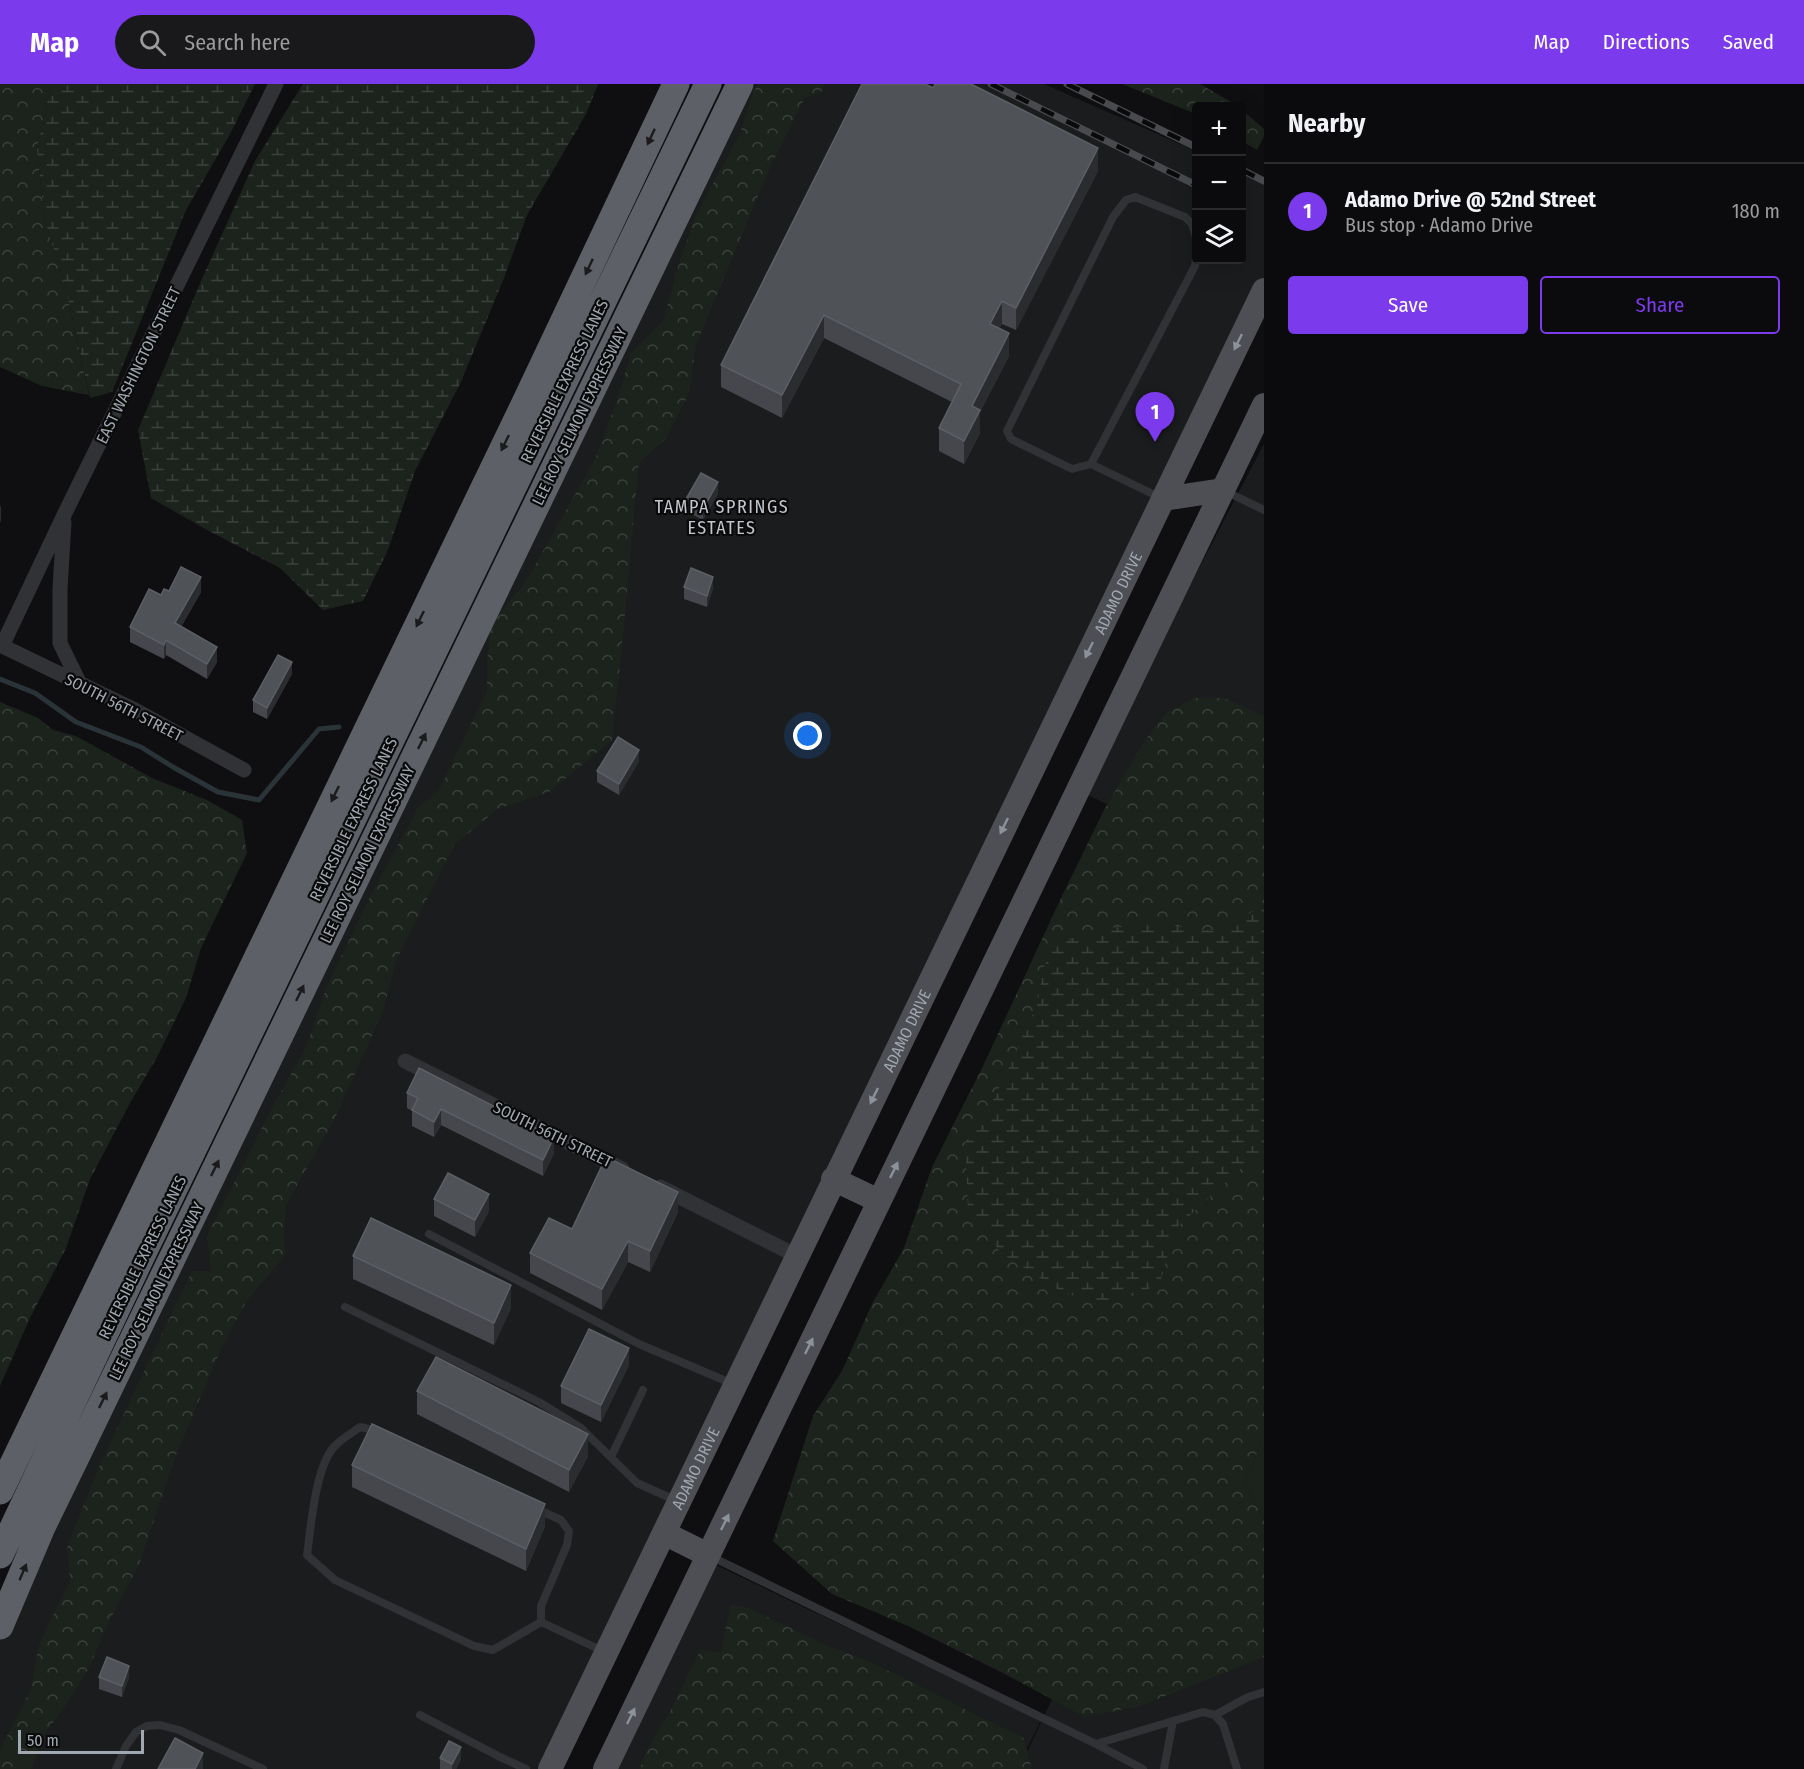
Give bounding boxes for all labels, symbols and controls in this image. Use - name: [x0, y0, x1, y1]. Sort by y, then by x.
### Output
- search box: [115, 15, 535, 69]
- text: Map: [30, 26, 79, 59]
- icon: search: [136, 26, 169, 59]
- text: Search here: [184, 29, 290, 56]
- text: Map: [1533, 29, 1570, 55]
- text: Directions: [1603, 29, 1690, 55]
- text: Saved: [1723, 29, 1774, 55]
- map controls: [1192, 102, 1246, 264]
- button: +: [1192, 102, 1246, 156]
- text: Nearby: [1288, 108, 1365, 139]
- one-way arrow: [646, 128, 655, 145]
- button: −: [1192, 156, 1246, 210]
- text: Adamo Drive @ 52nd Street: [1345, 186, 1596, 213]
- text: 1: [1303, 199, 1312, 223]
- text: 180 m: [1732, 199, 1780, 223]
- button: layers: [1192, 210, 1246, 264]
- text: Bus stop · Adamo Drive: [1345, 213, 1533, 237]
- one-way arrow: [584, 259, 593, 276]
- button: Save: [1288, 276, 1528, 334]
- button: Share: [1540, 276, 1780, 334]
- street label: EAST WASHINGTON STREET: [92, 283, 185, 447]
- street label: REVERSIBLE EXPRESS LANES: [517, 296, 612, 466]
- street label: LEE ROY SELMON EXPRESSWAY: [528, 324, 631, 508]
- one-way arrow: [1234, 334, 1243, 351]
- pin: 1: [1136, 392, 1174, 442]
- one-way arrow: [501, 435, 510, 452]
- district label: TAMPA SPRINGS ESTATES: [655, 496, 789, 539]
- street label: ADAMO DRIVE: [1090, 549, 1146, 637]
- one-way arrow: [415, 610, 425, 627]
- one-way arrow: [1085, 642, 1094, 659]
- street label: SOUTH 56TH STREET: [62, 670, 186, 746]
- your location: [793, 721, 822, 750]
- one-way arrow: [417, 733, 426, 750]
- street label: REVERSIBLE EXPRESS LANES: [306, 734, 401, 904]
- street label: LEE ROY SELMON EXPRESSWAY: [316, 762, 419, 946]
- one-way arrow: [330, 786, 339, 803]
- one-way arrow: [1000, 817, 1009, 834]
- one-way arrow: [296, 984, 305, 1001]
- street label: ADAMO DRIVE: [879, 987, 935, 1075]
- one-way arrow: [869, 1087, 878, 1104]
- street label: SOUTH 56TH STREET: [490, 1097, 616, 1172]
- one-way arrow: [211, 1160, 220, 1177]
- one-way arrow: [890, 1162, 899, 1179]
- street label: REVERSIBLE EXPRESS LANES: [95, 1172, 190, 1342]
- street label: LEE ROY SELMON EXPRESSWAY: [105, 1199, 208, 1383]
- one-way arrow: [805, 1338, 814, 1355]
- one-way arrow: [99, 1392, 108, 1409]
- street label: ADAMO DRIVE: [668, 1424, 724, 1513]
- one-way arrow: [720, 1513, 729, 1530]
- one-way arrow: [19, 1563, 28, 1581]
- one-way arrow: [626, 1708, 635, 1725]
- scale bar: [18, 1727, 144, 1754]
- text: 50 m: [27, 1731, 59, 1750]

